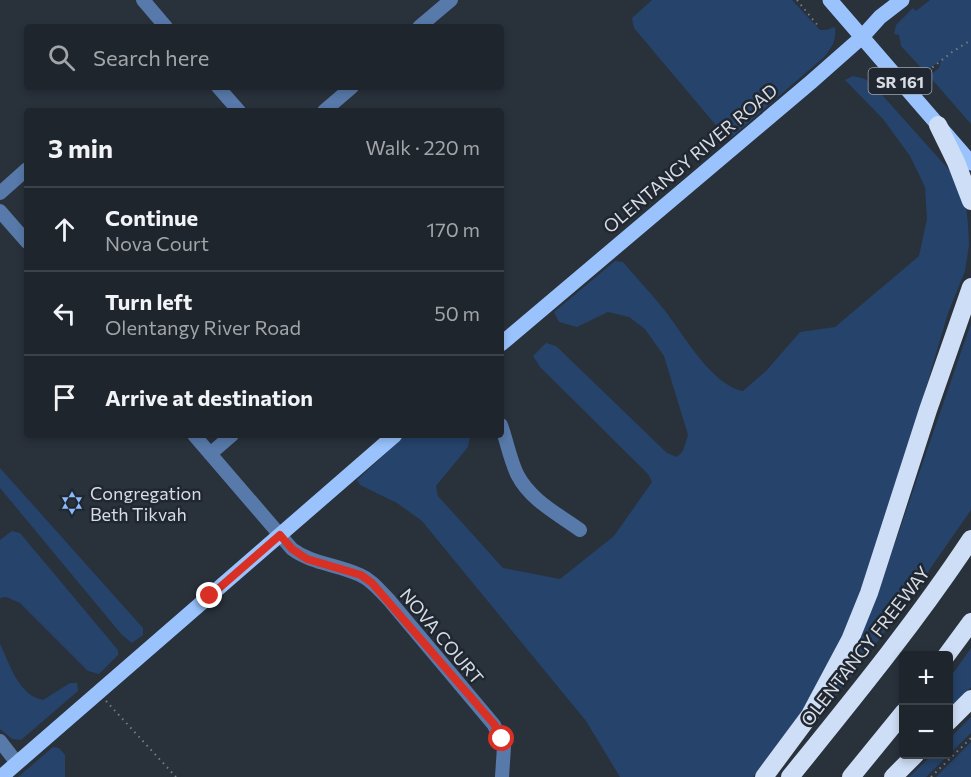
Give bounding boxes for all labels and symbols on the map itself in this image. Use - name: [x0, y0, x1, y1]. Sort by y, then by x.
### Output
- road number: SR 161: [868, 68, 932, 94]
- street label: OLENTANGY RIVER ROAD: [598, 79, 782, 237]
- place label: Congregation Beth Tikvah: [90, 482, 202, 525]
- synagogue icon: Congregation Beth Tikvah: [59, 490, 85, 516]
- street label: OLENTANGY FREEWAY: [796, 562, 934, 730]
- route end: [196, 582, 222, 608]
- street label: NOVA COURT: [396, 584, 488, 688]
- route start: [488, 725, 514, 751]

